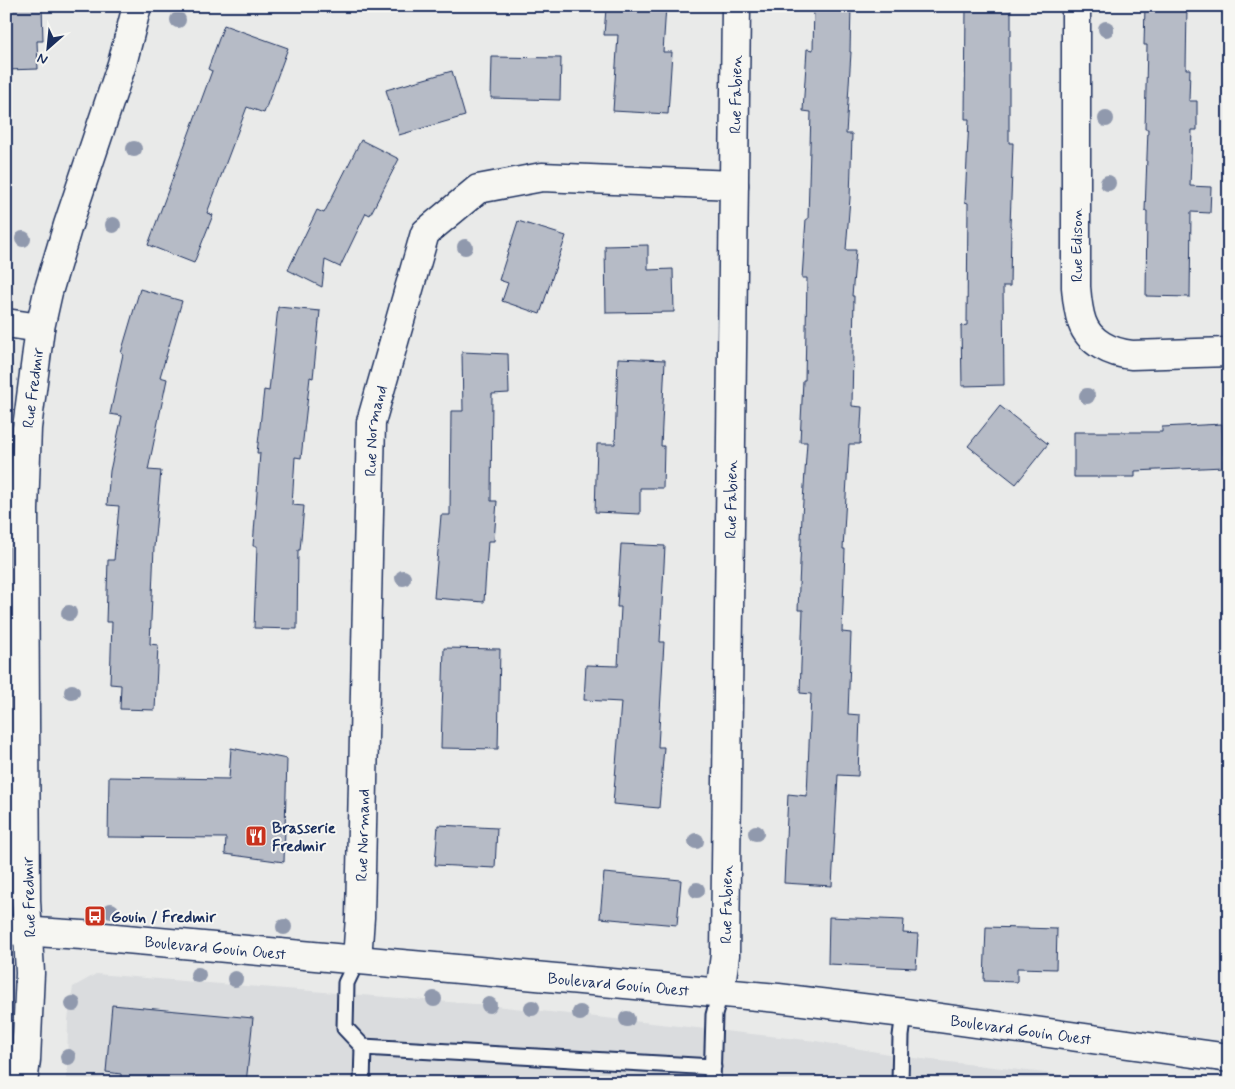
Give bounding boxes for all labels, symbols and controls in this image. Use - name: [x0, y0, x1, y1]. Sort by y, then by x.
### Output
- north arrow: [22, 22, 72, 72]
- text: N: [34, 49, 51, 69]
- street label: Rue Fabien: [726, 54, 747, 134]
- street label: Rue Edison: [1067, 207, 1088, 282]
- street label: Rue Fredmir: [18, 346, 49, 430]
- street label: Rue Normand: [361, 383, 393, 477]
- street label: Rue Fabien: [721, 459, 743, 539]
- street label: Rue Normand: [352, 789, 375, 882]
- place label: Brasserie Fredmir: [272, 818, 336, 857]
- restaurant icon: Brasserie Fredmir: [244, 824, 268, 848]
- street label: Rue Fredmir: [18, 856, 41, 938]
- street label: Rue Fabien: [716, 864, 738, 944]
- bus stop icon: Gouin / Fredmir: [83, 904, 107, 928]
- place label: Gouin / Fredmir: [111, 907, 216, 928]
- street label: Boulevard Gouin Ouest: [143, 932, 287, 965]
- street label: Boulevard Gouin Ouest: [547, 968, 690, 1002]
- street label: Boulevard Gouin Ouest: [949, 1011, 1093, 1051]

